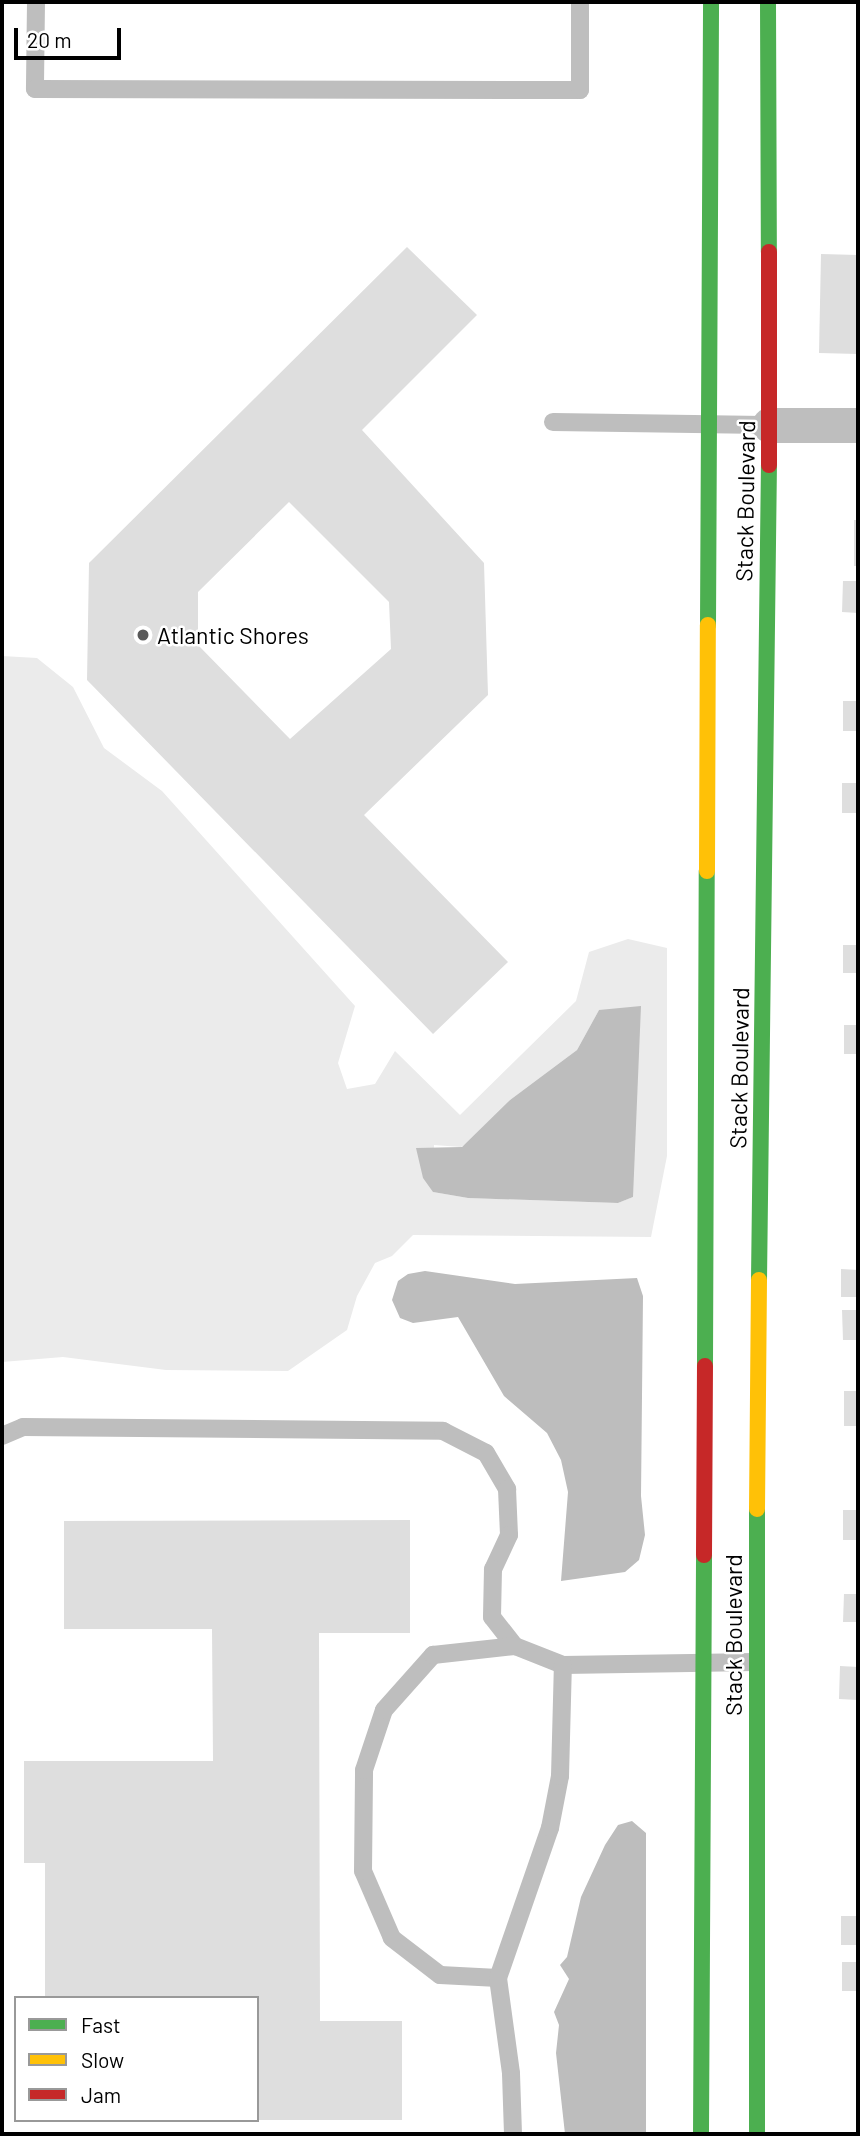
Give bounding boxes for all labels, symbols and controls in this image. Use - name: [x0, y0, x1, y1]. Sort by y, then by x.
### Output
- scale bar: [18, 14, 124, 58]
- text: 20 m: [27, 27, 72, 52]
- street label: Stack Boulevard: [730, 420, 760, 582]
- place label: Atlantic Shores: [157, 621, 309, 649]
- marker: Atlantic Shores: [135, 627, 151, 643]
- street label: Stack Boulevard: [724, 987, 754, 1149]
- street label: Stack Boulevard: [719, 1554, 747, 1716]
- legend: [14, 1996, 259, 2122]
- text: Fast: [81, 2012, 121, 2037]
- text: Slow: [81, 2047, 124, 2072]
- text: Jam: [81, 2082, 121, 2107]

